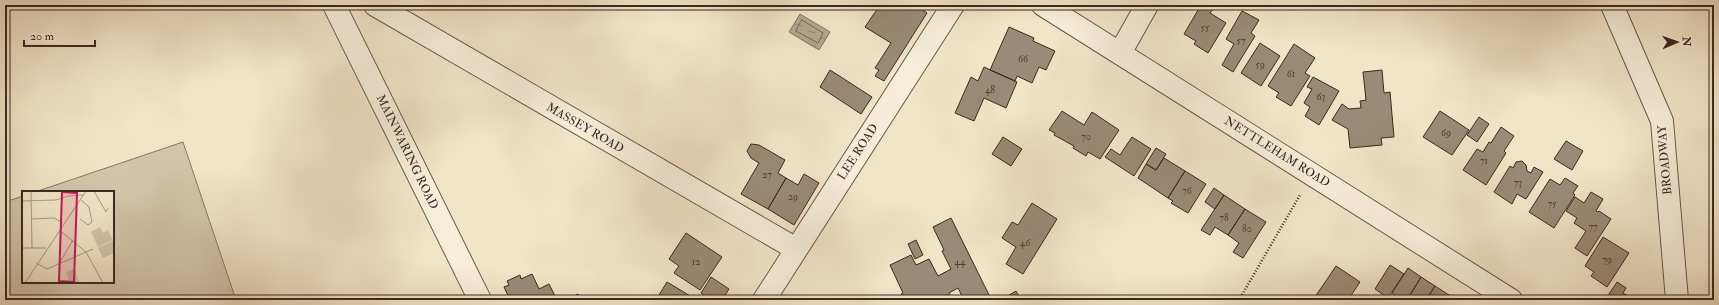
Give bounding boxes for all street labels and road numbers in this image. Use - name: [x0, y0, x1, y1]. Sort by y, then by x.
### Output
- street label: MAINWARING ROAD: [373, 92, 441, 212]
- street label: MASSEY ROAD: [543, 100, 627, 156]
- street label: NETTLEHAM ROAD: [1221, 113, 1333, 191]
- street label: LEE ROAD: [834, 121, 882, 183]
- street label: BROADWAY: [1654, 124, 1676, 195]

